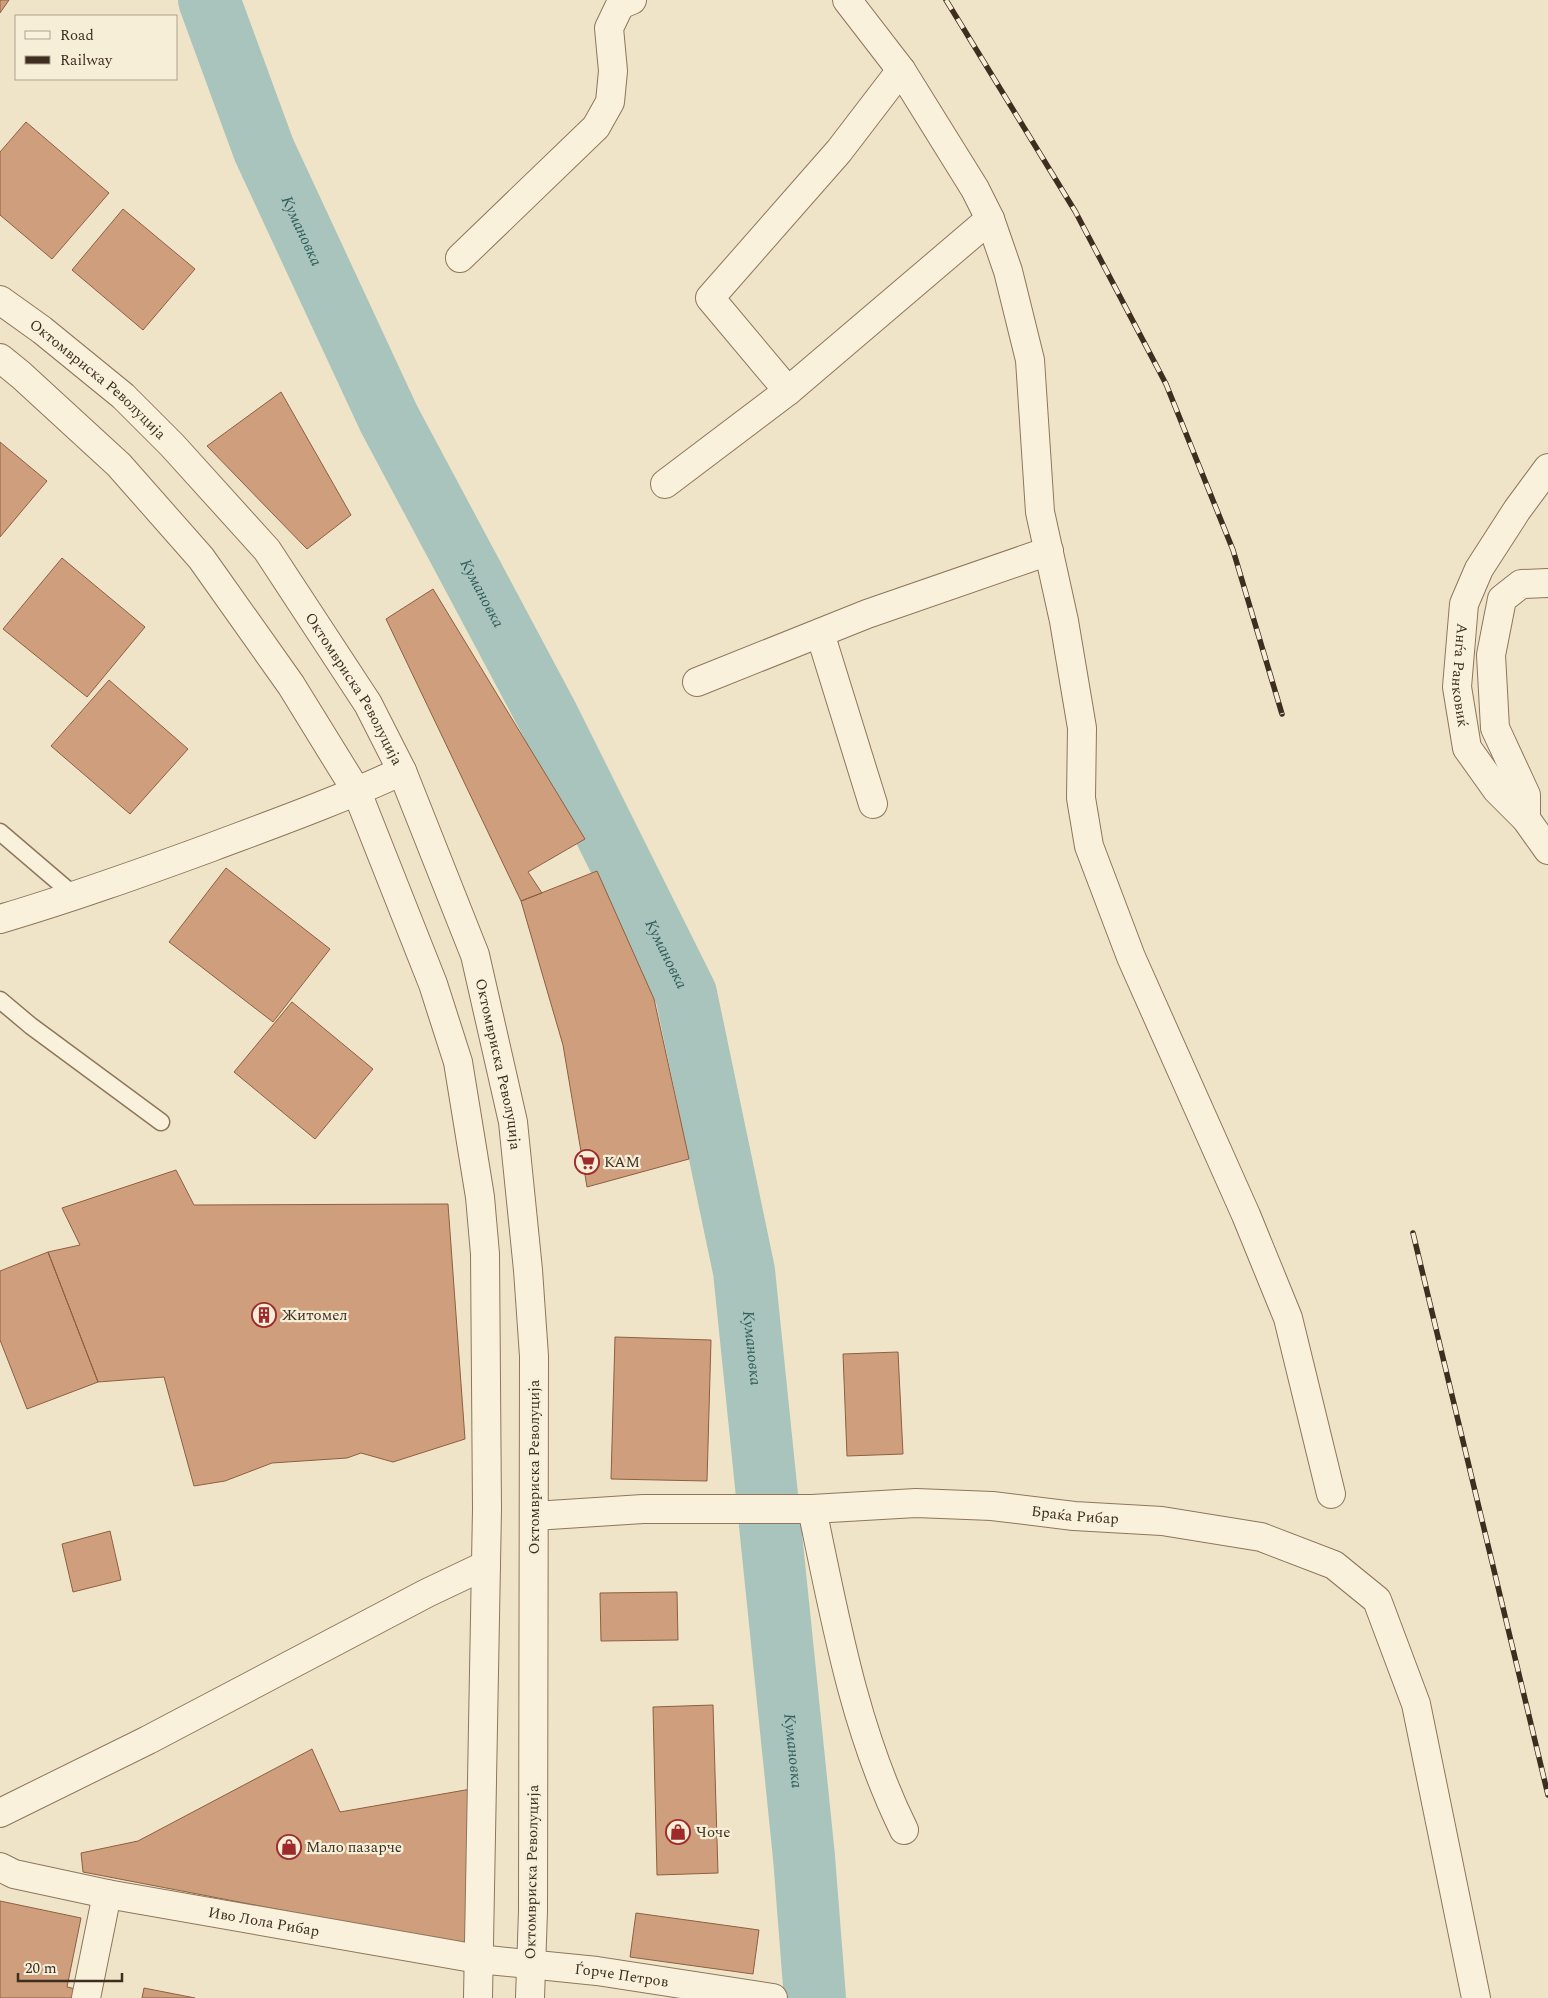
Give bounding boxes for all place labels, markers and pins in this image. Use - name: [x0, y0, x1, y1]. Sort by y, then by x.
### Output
- supermarket icon: КАМ: [574, 1149, 600, 1175]
- place label: КАМ: [604, 1151, 640, 1174]
- building icon: Житомел: [251, 1302, 277, 1328]
- place label: Житомел: [282, 1304, 348, 1327]
- shop icon: Чоче: [665, 1819, 691, 1845]
- place label: Чоче: [696, 1821, 730, 1844]
- shop icon: Мало пазарче: [276, 1834, 302, 1860]
- place label: Мало пазарче: [306, 1836, 402, 1859]

